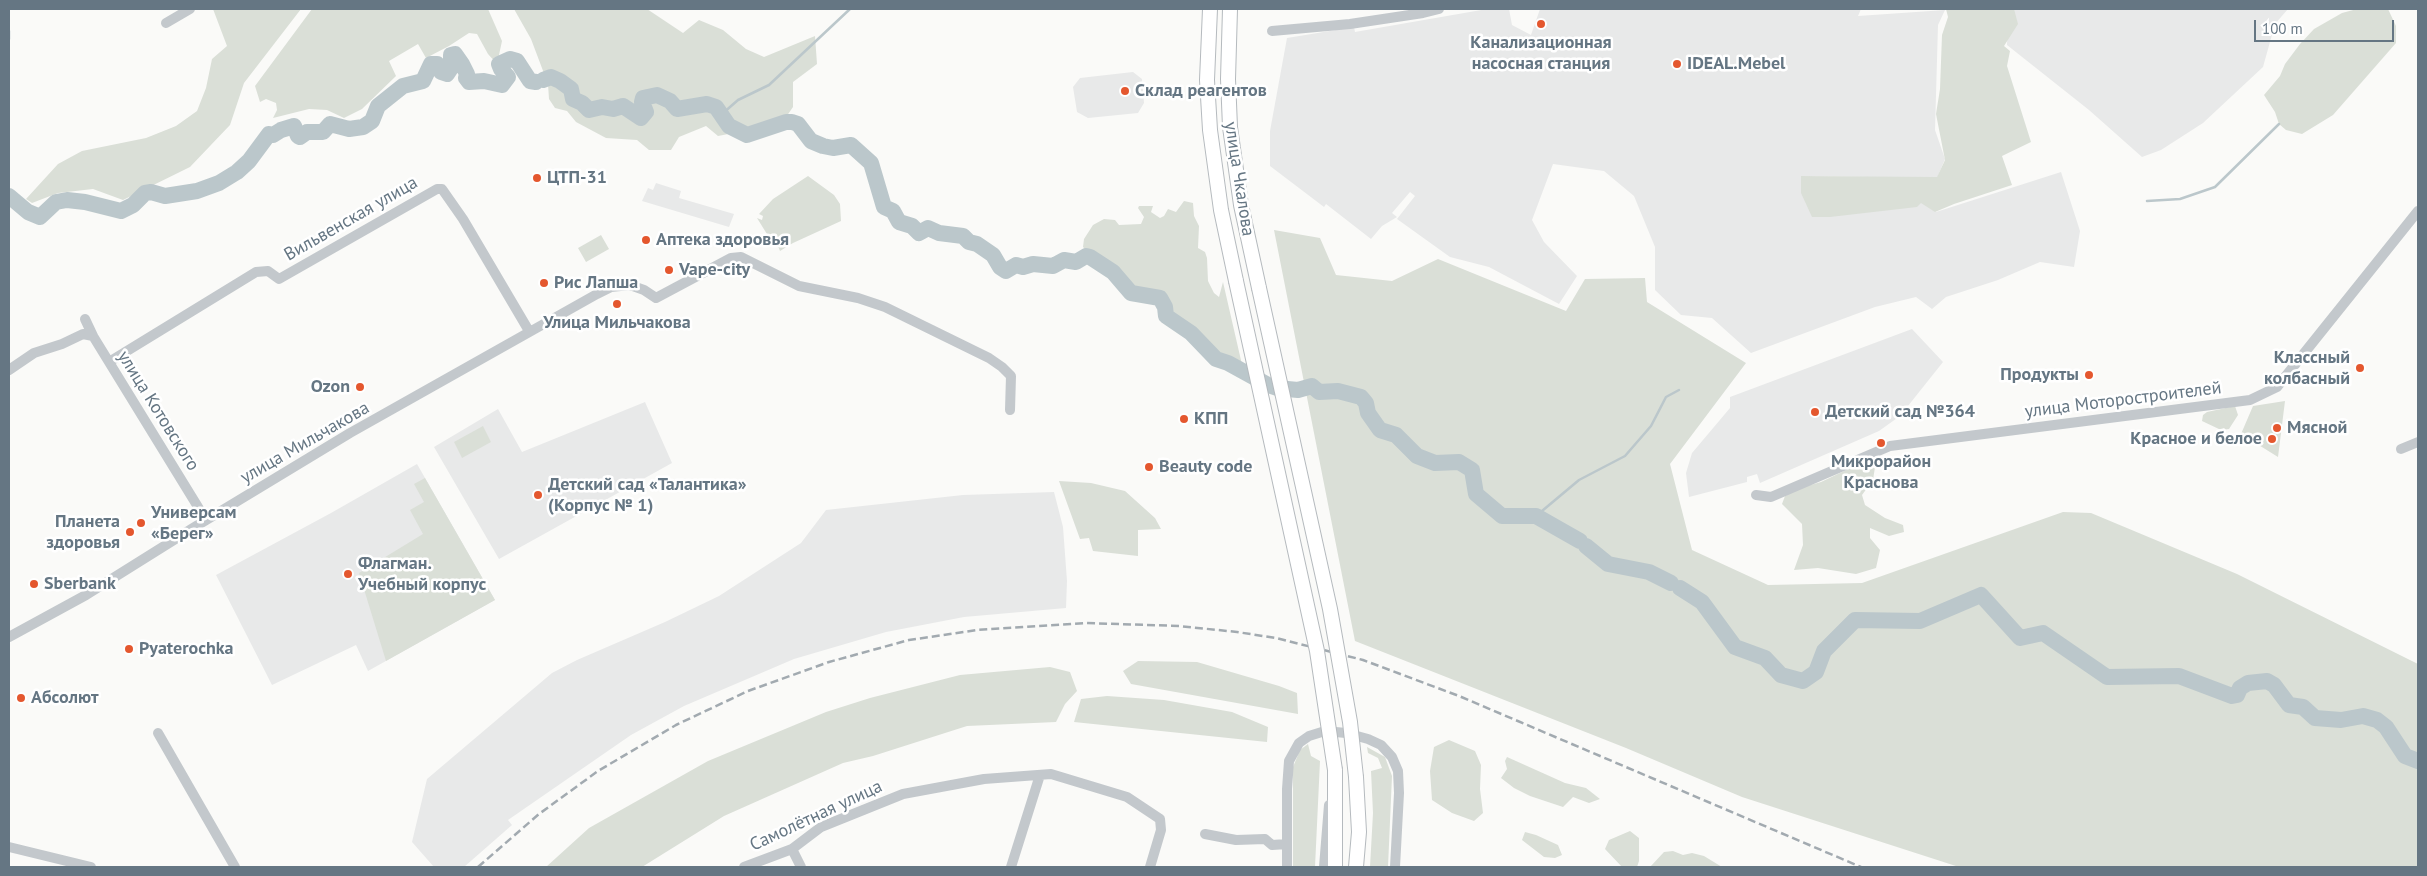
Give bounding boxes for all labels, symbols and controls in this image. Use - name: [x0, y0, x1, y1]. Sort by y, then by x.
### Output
- scale bar: [2257, 10, 2397, 42]
- marker: Канализационная насосная станция: [1535, 18, 1547, 30]
- text: 100 m: [2262, 19, 2303, 38]
- place label: Канализационная насосная станция: [1470, 32, 1612, 74]
- place label: IDEAL.Mebel: [1687, 53, 1785, 75]
- marker: IDEAL.Mebel: [1671, 58, 1683, 70]
- place label: Склад реагентов: [1135, 80, 1267, 102]
- marker: Склад реагентов: [1119, 85, 1131, 97]
- street label: улица Чкалова: [1219, 120, 1259, 238]
- place label: ЦТП-31: [547, 167, 607, 189]
- street label: Вильвенская улица: [280, 172, 422, 266]
- marker: ЦТП-31: [531, 172, 543, 184]
- place label: Аптека здоровья: [656, 229, 789, 251]
- marker: Аптека здоровья: [640, 234, 652, 246]
- place label: Vape-city: [679, 259, 750, 281]
- marker: Vape-city: [663, 264, 675, 276]
- place label: Рис Лапша: [554, 272, 638, 294]
- marker: Рис Лапша: [538, 277, 550, 289]
- marker: Улица Мильчакова: [611, 298, 623, 310]
- place label: Улица Мильчакова: [543, 312, 691, 334]
- street label: улица Котовского: [112, 347, 204, 475]
- place label: Классный колбасный: [2264, 347, 2350, 389]
- marker: Классный колбасный: [2354, 362, 2366, 374]
- place label: Продукты: [2000, 364, 2079, 386]
- marker: Продукты: [2083, 369, 2095, 381]
- place label: Ozon: [311, 376, 350, 398]
- street label: улица Моторостроителей: [2023, 377, 2223, 423]
- marker: Ozon: [354, 381, 366, 393]
- street label: улица Мильчакова: [237, 397, 373, 489]
- place label: Детский сад №364: [1825, 401, 1975, 423]
- marker: Детский сад №364: [1809, 406, 1821, 418]
- place label: КПП: [1194, 408, 1228, 430]
- marker: КПП: [1178, 413, 1190, 425]
- place label: Мясной: [2287, 417, 2347, 439]
- marker: Мясной: [2271, 422, 2283, 434]
- place label: Красное и белое: [2130, 428, 2262, 450]
- marker: Красное и белое: [2266, 433, 2278, 445]
- marker: Микрорайон Краснова: [1875, 437, 1887, 449]
- place label: Микрорайон Краснова: [1831, 451, 1931, 494]
- place label: Beauty code: [1159, 456, 1252, 478]
- marker: Beauty code: [1143, 461, 1155, 473]
- place label: Детский сад «Талантика» (Корпус № 1): [548, 474, 746, 516]
- marker: Детский сад «Талантика» (Корпус № 1): [532, 489, 544, 501]
- place label: Универсам «Берег»: [151, 502, 237, 544]
- place label: Планета здоровья: [46, 511, 120, 554]
- marker: Универсам «Берег»: [135, 517, 147, 529]
- marker: Планета здоровья: [124, 526, 136, 538]
- place label: Флагман. Учебный корпус: [358, 553, 486, 596]
- marker: Флагман. Учебный корпус: [342, 568, 354, 580]
- place label: Sberbank: [44, 573, 116, 595]
- marker: Sberbank: [28, 578, 40, 590]
- place label: Pyaterochka: [139, 638, 234, 660]
- marker: Pyaterochka: [123, 643, 135, 655]
- place label: Абсолют: [31, 687, 99, 709]
- marker: Абсолют: [15, 692, 27, 704]
- street label: Самолётная улица: [746, 776, 886, 856]

